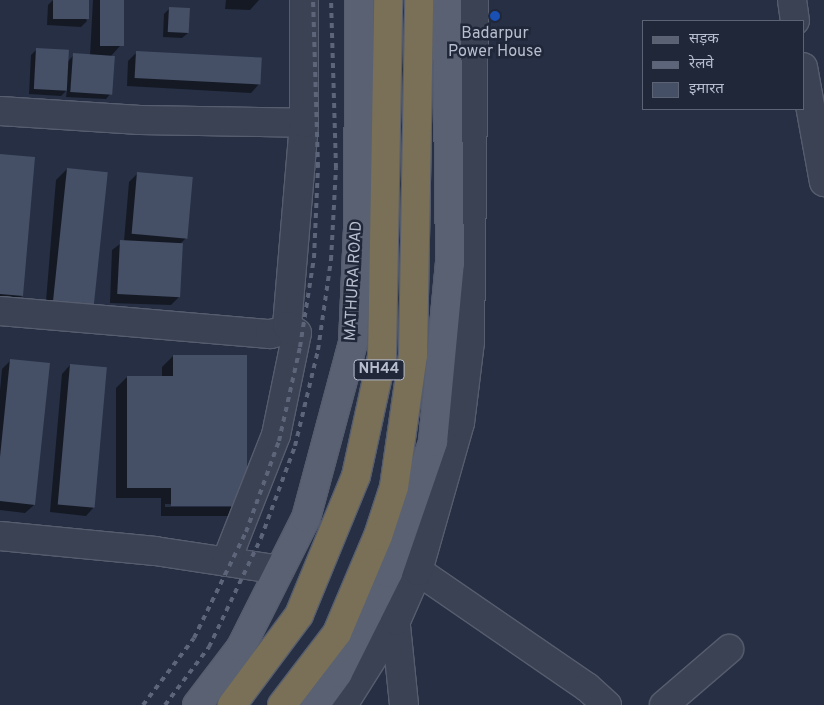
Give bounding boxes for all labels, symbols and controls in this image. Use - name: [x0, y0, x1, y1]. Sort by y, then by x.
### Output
- marker: Badarpur Power House: [489, 10, 501, 22]
- legend: [642, 20, 804, 110]
- place label: Badarpur Power House: [448, 24, 542, 62]
- text: सड़क: [689, 30, 719, 49]
- text: रेलवे: [689, 55, 714, 74]
- text: इमारत: [689, 80, 724, 99]
- street label: MATHURA ROAD: [341, 220, 367, 342]
- road number: NH44: [353, 358, 405, 382]

